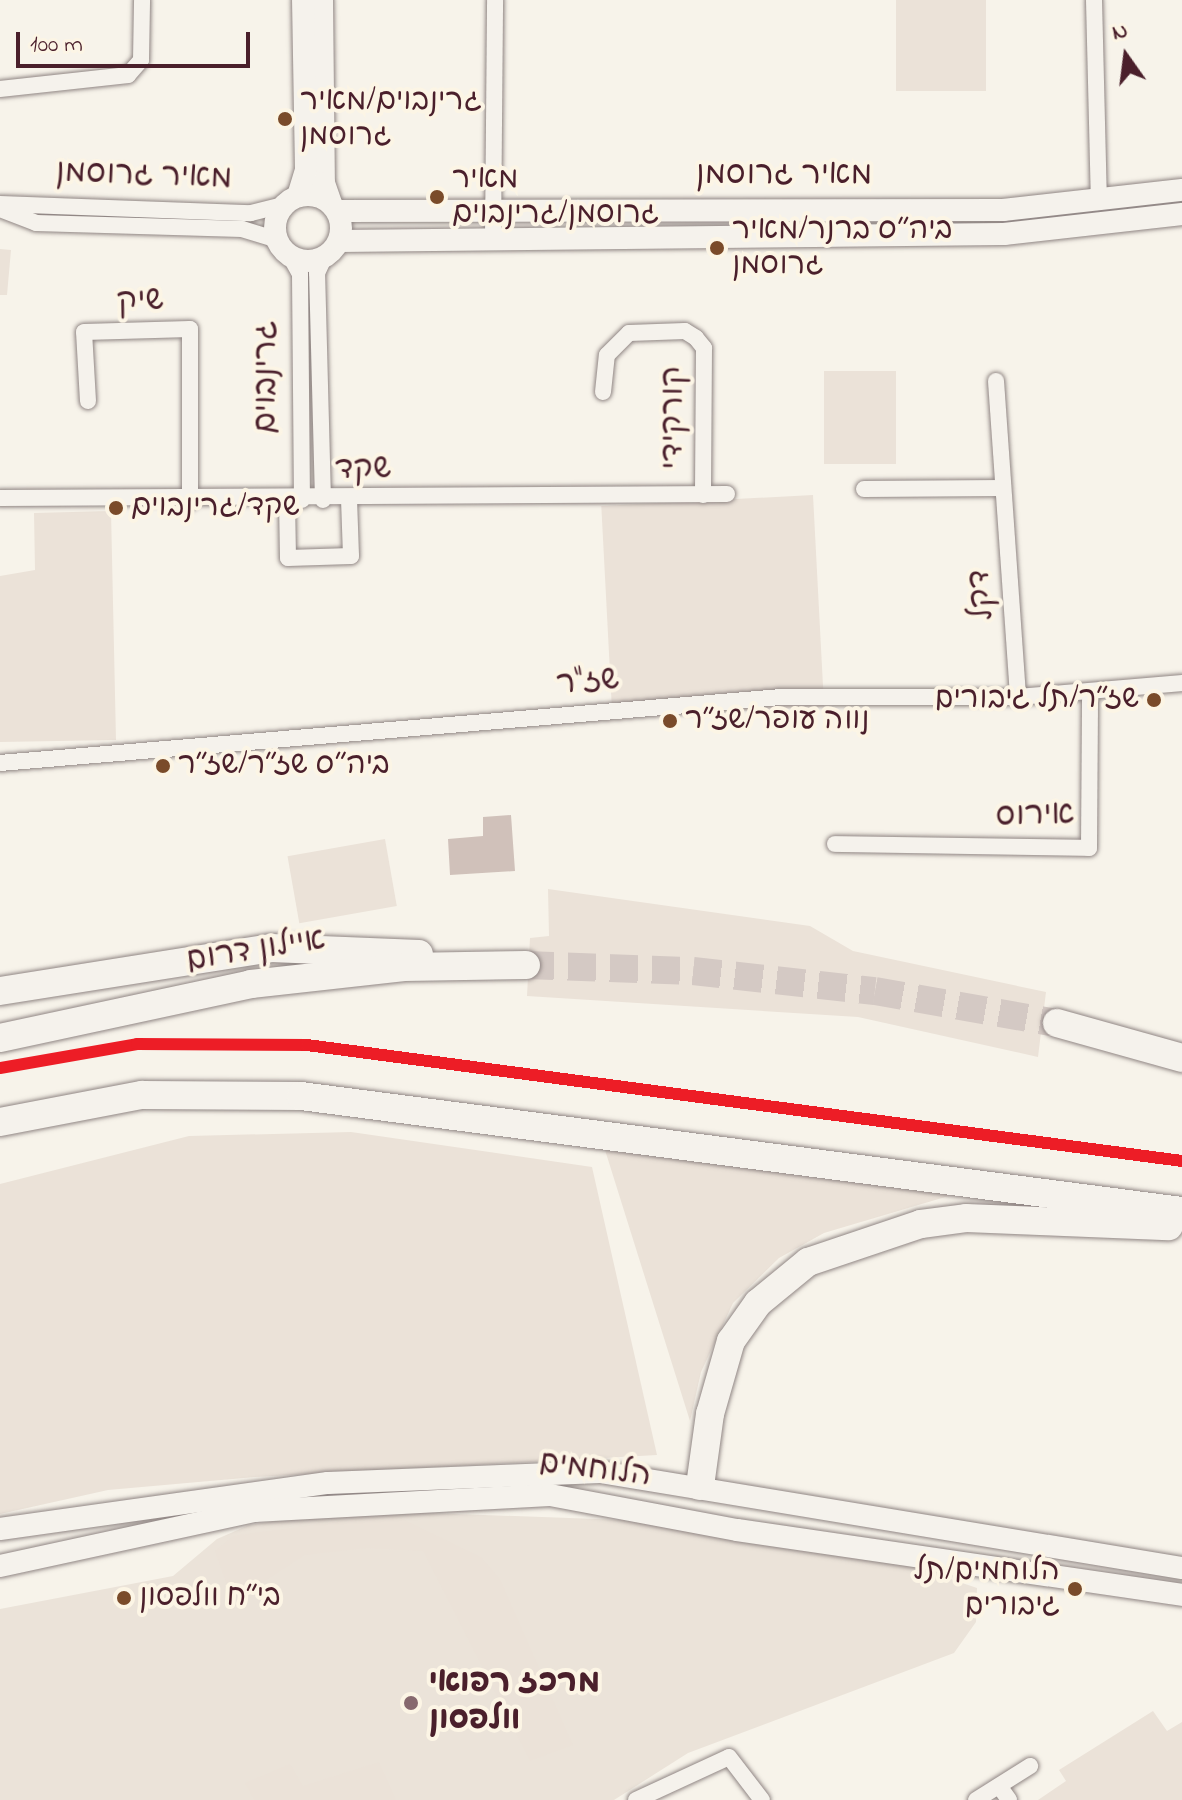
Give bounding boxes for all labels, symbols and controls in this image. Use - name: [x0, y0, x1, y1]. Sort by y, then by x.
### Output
- text: N: [1109, 15, 1131, 50]
- scale bar: [20, 16, 254, 66]
- north arrow: [1086, 16, 1166, 96]
- text: 100 m: [30, 28, 83, 63]
- place label: גרינבוים/מאיר גרוסמן: [300, 84, 482, 154]
- marker: גרינבוים/מאיר גרוסמן: [277, 111, 293, 127]
- street label: מאיר גרוסמן: [55, 155, 233, 199]
- street label: מאיר גרוסמן: [696, 157, 872, 195]
- place label: מאיר גרוסמן/גרינבוים: [452, 162, 659, 232]
- marker: מאיר גרוסמן/גרינבוים: [429, 189, 445, 205]
- place label: ביה״ס ברנר/מאיר גרוסמן: [732, 213, 952, 284]
- marker: ביה״ס ברנר/מאיר גרוסמן: [709, 240, 725, 256]
- street label: שיק: [116, 283, 164, 323]
- street label: גרינבוים: [249, 320, 287, 434]
- street label: קורקידי: [656, 366, 694, 470]
- street label: שקד: [334, 451, 392, 491]
- place label: שקד/גרינבוים: [131, 490, 300, 526]
- marker: שקד/גרינבוים: [108, 500, 124, 516]
- street label: דקל: [962, 568, 1004, 622]
- street label: שז"ר: [555, 662, 621, 706]
- place label: שז״ר/תל גיבורים: [935, 682, 1139, 718]
- marker: שז״ר/תל גיבורים: [1146, 692, 1162, 708]
- place label: נווה עופר/שז״ר: [685, 703, 870, 739]
- marker: נווה עופר/שז״ר: [662, 713, 678, 729]
- place label: ביה״ס שז״ר/שז״ר: [178, 748, 390, 784]
- marker: ביה״ס שז״ר/שז״ר: [155, 758, 171, 774]
- street label: אירוס: [995, 796, 1075, 838]
- street label: איילון דרום: [184, 922, 328, 982]
- street label: הלוחמים: [537, 1445, 653, 1497]
- place label: הלוחמים/תל גיבורים: [913, 1554, 1060, 1624]
- place label: בי״ח וולפסון: [139, 1580, 281, 1616]
- marker: הלוחמים/תל גיבורים: [1067, 1581, 1083, 1597]
- marker: בי״ח וולפסון: [116, 1590, 132, 1606]
- place label: מרכז רפואי וולפסון: [429, 1666, 600, 1741]
- marker: מרכז רפואי וולפסון: [400, 1692, 422, 1714]

